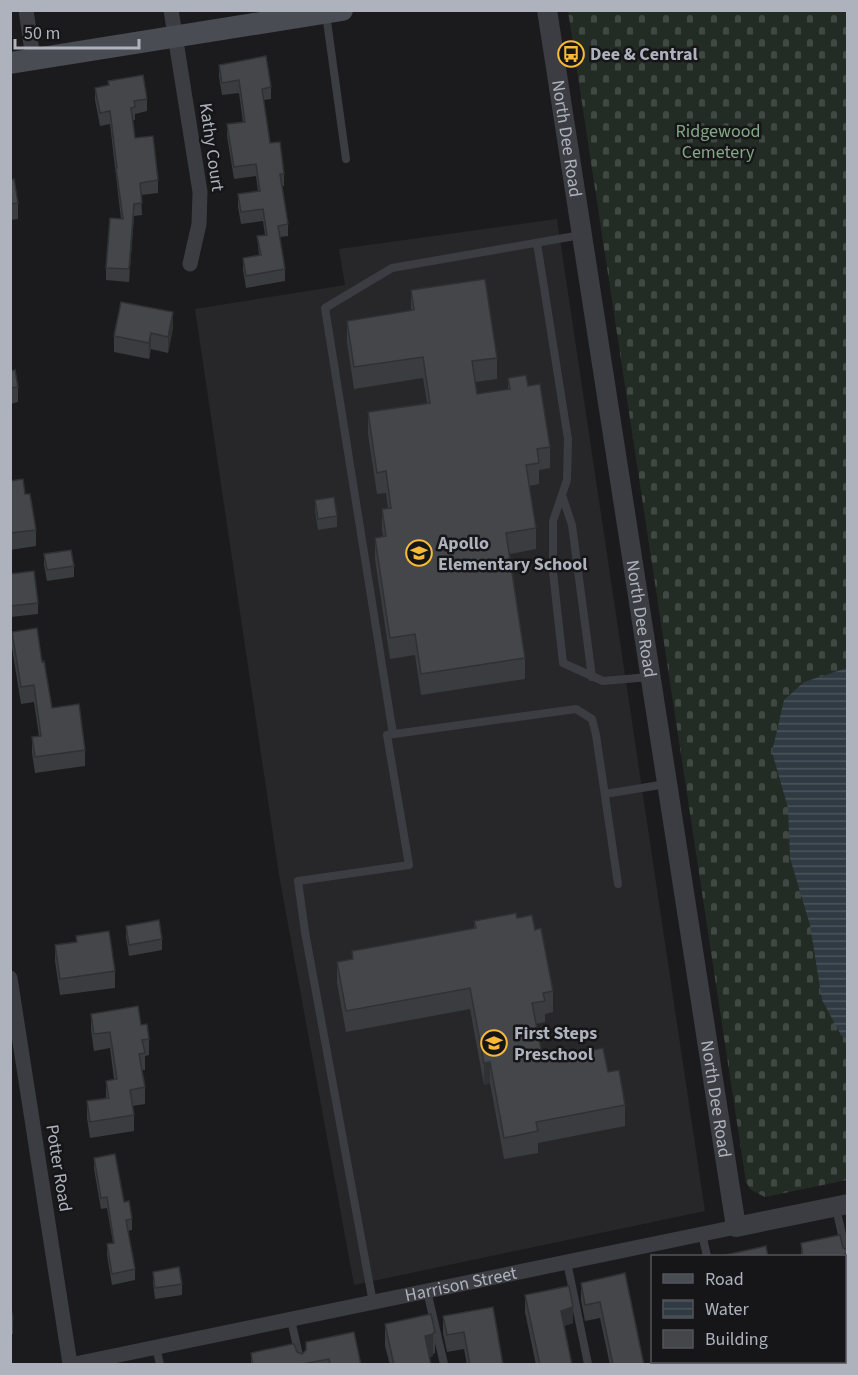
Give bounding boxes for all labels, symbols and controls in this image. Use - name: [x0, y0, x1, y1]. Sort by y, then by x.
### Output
- scale bar: [15, 12, 140, 50]
- text: 50 m: [24, 21, 60, 46]
- bus stop icon: Dee & Central: [556, 39, 586, 69]
- place label: Dee & Central: [590, 42, 698, 67]
- street label: North Dee Road: [545, 78, 588, 199]
- street label: Kathy Court: [193, 101, 230, 193]
- park label: Ridgewood Cemetery: [676, 119, 760, 165]
- place label: Apollo Elementary School: [437, 531, 588, 577]
- school or university icon: Apollo Elementary School: [404, 538, 434, 568]
- street label: North Dee Road: [620, 558, 662, 679]
- place label: First Steps Preschool: [514, 1021, 597, 1067]
- school or university icon: First Steps Preschool: [479, 1028, 509, 1058]
- street label: North Dee Road: [694, 1039, 737, 1159]
- street label: Potter Road: [39, 1123, 78, 1214]
- legend: [651, 1255, 846, 1363]
- street label: Harrison Street: [403, 1261, 519, 1308]
- text: Road: [705, 1267, 744, 1292]
- text: Water: [705, 1297, 749, 1322]
- text: Building: [705, 1327, 768, 1352]

